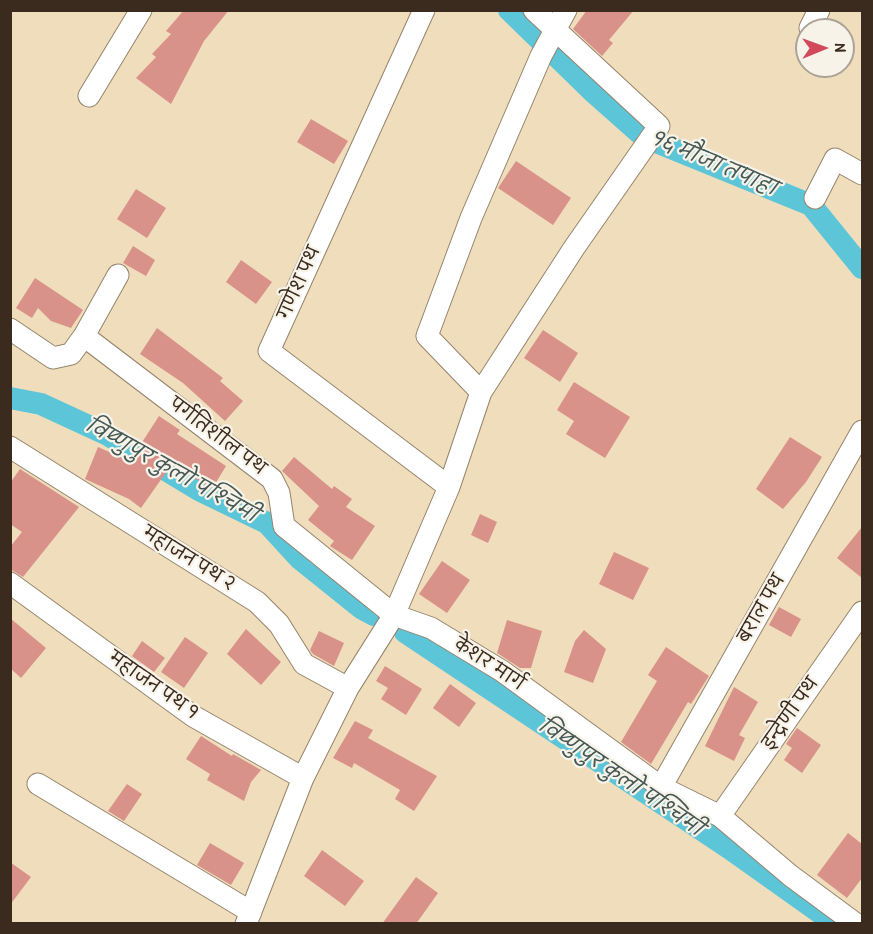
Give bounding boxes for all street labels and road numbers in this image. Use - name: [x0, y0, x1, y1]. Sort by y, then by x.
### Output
- street label: गणेश पथ: [274, 243, 326, 323]
- street label: पर्गतिशील पथ: [164, 394, 270, 480]
- street label: महाजन पथ २: [138, 522, 238, 596]
- street label: बराल पथ: [734, 571, 790, 647]
- street label: केशर मार्ग: [449, 634, 529, 696]
- street label: महाजन पथ १: [104, 647, 202, 725]
- street label: इन्द्रेणी पथ: [758, 674, 824, 754]

